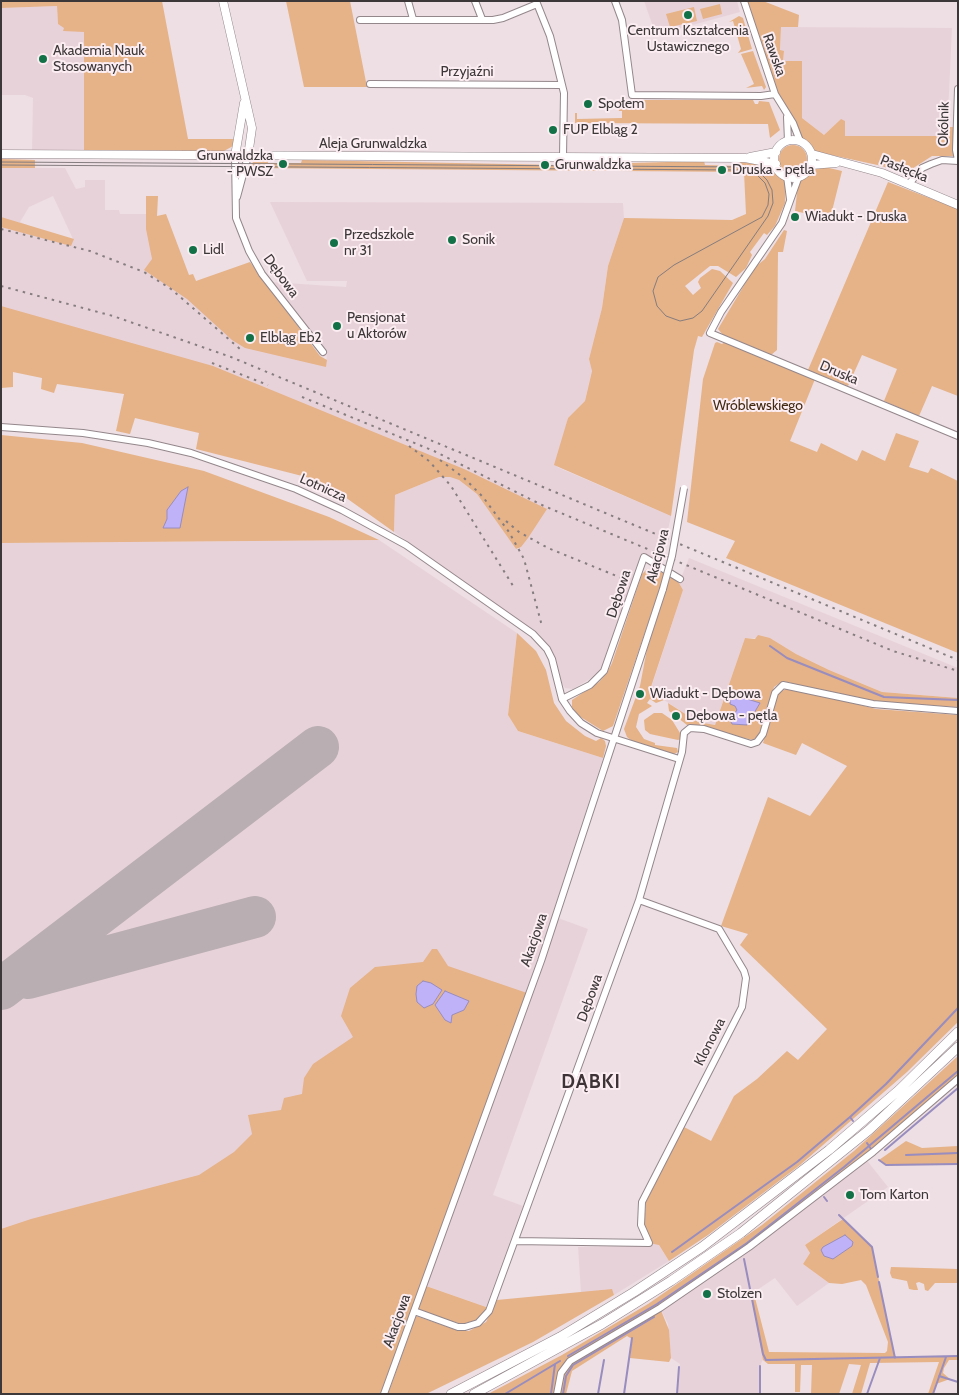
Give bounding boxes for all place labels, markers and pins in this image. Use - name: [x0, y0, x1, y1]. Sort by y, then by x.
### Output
- marker: Centrum Kształcenia Ustawicznego: [682, 9, 694, 21]
- place label: Centrum Kształcenia Ustawicznego: [627, 23, 749, 56]
- place label: Akademia Nauk Stosowanych: [53, 43, 145, 75]
- marker: Akademia Nauk Stosowanych: [37, 53, 49, 65]
- place label: Społem: [598, 96, 644, 112]
- marker: Społem: [582, 98, 594, 110]
- place label: FUP Elbląg 2: [563, 122, 638, 138]
- marker: FUP Elbląg 2: [547, 124, 559, 136]
- place label: Grunwaldzka - PWSZ: [197, 148, 273, 180]
- place label: Grunwaldzka: [555, 157, 631, 173]
- marker: Grunwaldzka - PWSZ: [277, 158, 289, 170]
- marker: Grunwaldzka: [539, 159, 551, 171]
- place label: Druska - pętla: [732, 162, 815, 178]
- marker: Druska - pętla: [716, 164, 728, 176]
- place label: Wiadukt - Druska: [805, 209, 907, 225]
- marker: Wiadukt - Druska: [789, 211, 801, 223]
- place label: Przedszkole nr 31: [344, 227, 414, 260]
- place label: Sonik: [462, 232, 495, 248]
- marker: Sonik: [446, 234, 458, 246]
- marker: Przedszkole nr 31: [328, 237, 340, 249]
- place label: Lidl: [203, 242, 224, 258]
- marker: Lidl: [187, 244, 199, 256]
- place label: Pensjonat u Aktorów: [347, 310, 407, 342]
- marker: Pensjonat u Aktorów: [331, 320, 343, 332]
- place label: Elbląg Eb2: [260, 330, 322, 346]
- marker: Elbląg Eb2: [244, 332, 256, 344]
- place label: Wiadukt - Dębowa: [650, 686, 761, 702]
- marker: Wiadukt - Dębowa: [634, 688, 646, 700]
- place label: Dębowa - pętla: [686, 708, 778, 724]
- marker: Dębowa - pętla: [670, 710, 682, 722]
- place label: Tom Karton: [860, 1187, 929, 1203]
- marker: Tom Karton: [844, 1189, 856, 1201]
- place label: Stolzen: [717, 1286, 762, 1302]
- marker: Stolzen: [701, 1288, 713, 1300]

